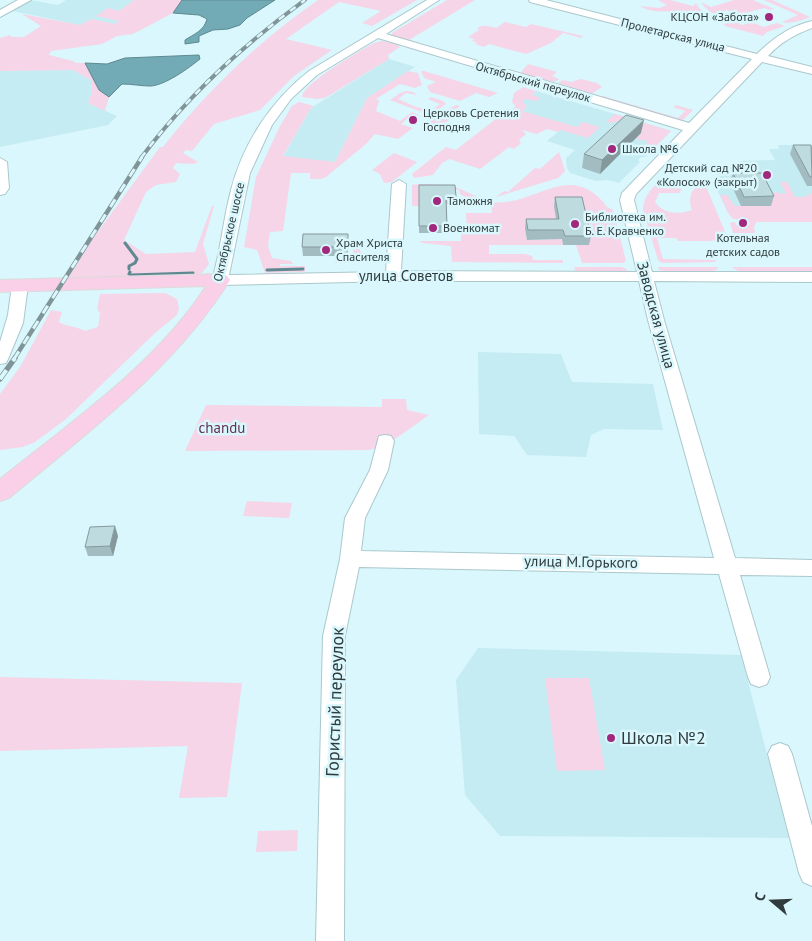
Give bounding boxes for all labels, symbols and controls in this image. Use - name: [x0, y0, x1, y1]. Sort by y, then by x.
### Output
- place label: КЦСОН «Забота»: [670, 9, 759, 24]
- marker: КЦСОН «Забота»: [763, 11, 775, 23]
- street label: Пролетарская улица: [620, 14, 727, 55]
- street label: Октябрьский переулок: [474, 58, 593, 105]
- place label: Церковь Сретения Господня: [423, 105, 519, 134]
- marker: Церковь Сретения Господня: [407, 114, 419, 126]
- place label: Школа №6: [622, 141, 679, 156]
- marker: Школа №6: [606, 143, 618, 155]
- place label: Детский сад №20 «Колосок» (закрыт): [657, 160, 757, 189]
- marker: Детский сад №20 «Колосок» (закрыт): [761, 169, 773, 181]
- street label: Октябрьское шоссе: [210, 181, 247, 283]
- place label: Таможня: [447, 193, 492, 208]
- marker: Таможня: [431, 195, 443, 207]
- place label: Библиотека им. Б. Е. Кравченко: [585, 209, 666, 238]
- marker: Котельная детских садов: [737, 217, 749, 229]
- marker: Библиотека им. Б. Е. Кравченко: [569, 218, 581, 230]
- place label: Военкомат: [443, 220, 500, 235]
- marker: Военкомат: [427, 222, 439, 234]
- place label: Котельная детских садов: [706, 230, 780, 259]
- place label: Храм Христа Спасителя: [336, 235, 403, 264]
- marker: Храм Христа Спасителя: [320, 244, 332, 256]
- street label: Заводская улица: [633, 259, 680, 370]
- street label: улица Советов: [359, 266, 453, 285]
- park label: chandu: [199, 418, 245, 437]
- street label: улица М.Горького: [524, 551, 638, 572]
- street label: Гористый переулок: [320, 626, 349, 777]
- place label: Школа №2: [621, 726, 706, 749]
- marker: Школа №2: [605, 732, 617, 744]
- north arrow: [747, 876, 797, 926]
- text: С: [750, 890, 770, 903]

